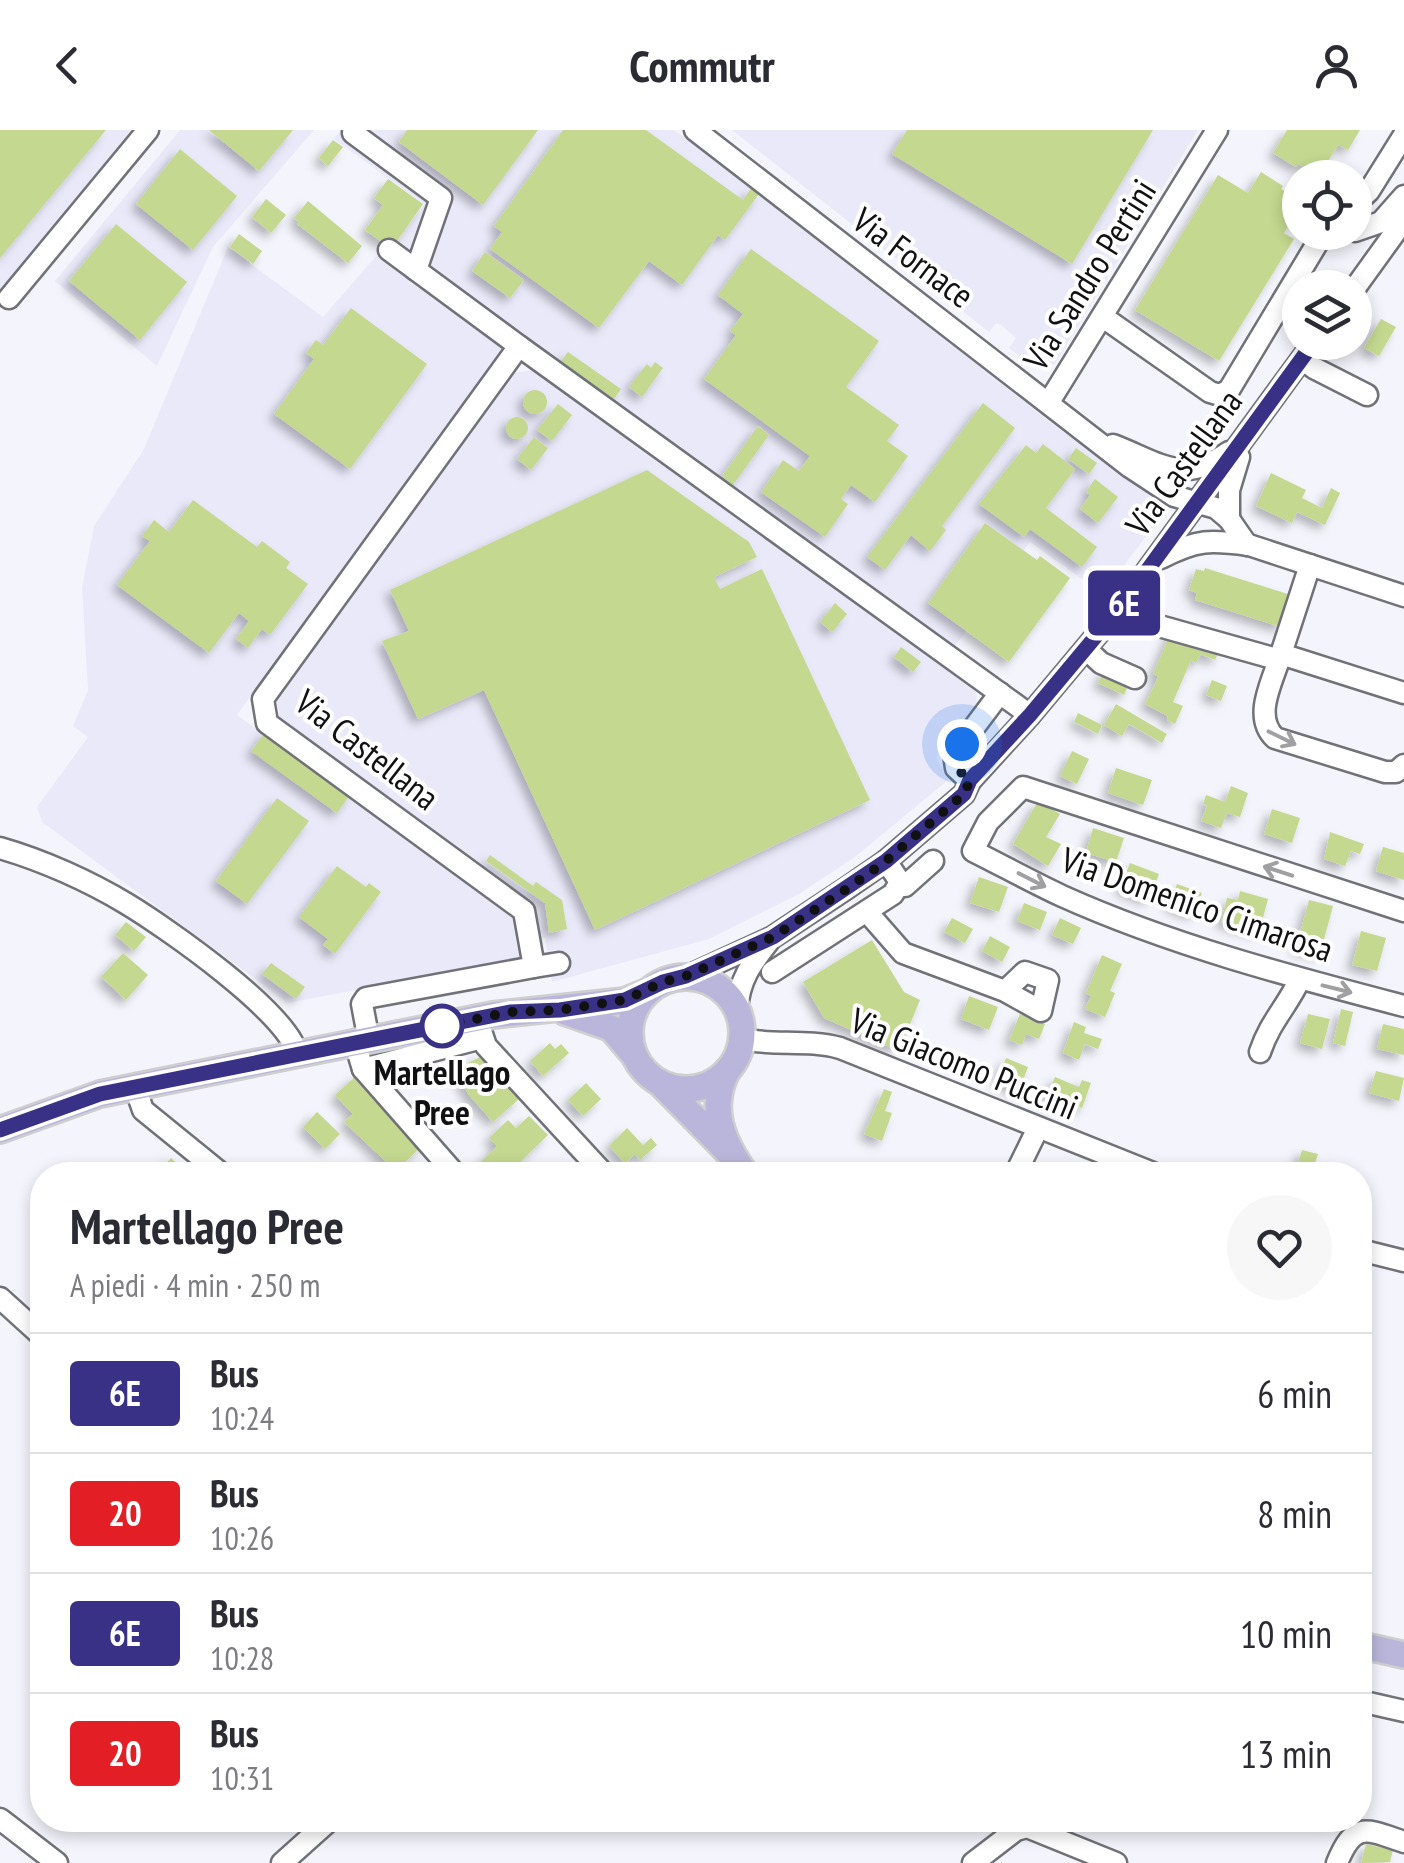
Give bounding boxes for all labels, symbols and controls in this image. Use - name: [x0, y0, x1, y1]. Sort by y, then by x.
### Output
- text: Commutr: [629, 36, 775, 94]
- icon: back: [40, 38, 95, 93]
- icon: person: [1309, 38, 1364, 93]
- map controls: [1282, 160, 1372, 360]
- button: locate: [1282, 160, 1372, 250]
- street label: Via Sandro Pertini: [1012, 170, 1166, 379]
- street label: Via Fornace: [843, 196, 983, 318]
- button: layers: [1282, 270, 1372, 360]
- street label: Via Castellana: [1114, 380, 1252, 546]
- line badge: 6E: [1079, 570, 1169, 636]
- text: 6E: [1108, 580, 1140, 626]
- street label: Via Castellana: [286, 678, 449, 820]
- your location: [937, 719, 987, 769]
- one-way arrow: [1267, 729, 1296, 748]
- street label: Via Domenico Cimarosa: [1054, 836, 1339, 972]
- one-way arrow: [1262, 861, 1294, 879]
- one-way arrow: [1016, 871, 1046, 890]
- one-way arrow: [1321, 981, 1353, 999]
- street label: Via Giacomo Puccini: [843, 996, 1085, 1130]
- marker: Martellago Pree: [421, 1005, 463, 1047]
- place label: Martellago Pree: [374, 1049, 510, 1135]
- text: Martellago Pree: [70, 1195, 344, 1257]
- button: heart: [1227, 1195, 1332, 1300]
- text: A piedi · 4 min · 250 m: [70, 1264, 320, 1306]
- text: Bus: [210, 1348, 259, 1397]
- text: 6 min: [1257, 1369, 1332, 1418]
- text: 6E: [109, 1370, 141, 1416]
- text: 10:24: [210, 1397, 274, 1439]
- text: Bus: [210, 1468, 259, 1517]
- text: 8 min: [1257, 1489, 1332, 1538]
- text: 20: [108, 1490, 142, 1536]
- text: 10:26: [210, 1517, 274, 1559]
- text: Bus: [210, 1588, 259, 1637]
- text: 10 min: [1240, 1609, 1332, 1658]
- text: 6E: [109, 1610, 141, 1656]
- text: 10:28: [210, 1637, 274, 1679]
- text: Bus: [210, 1708, 259, 1757]
- text: 13 min: [1240, 1729, 1332, 1778]
- text: 20: [108, 1730, 142, 1776]
- text: 10:31: [210, 1757, 274, 1799]

